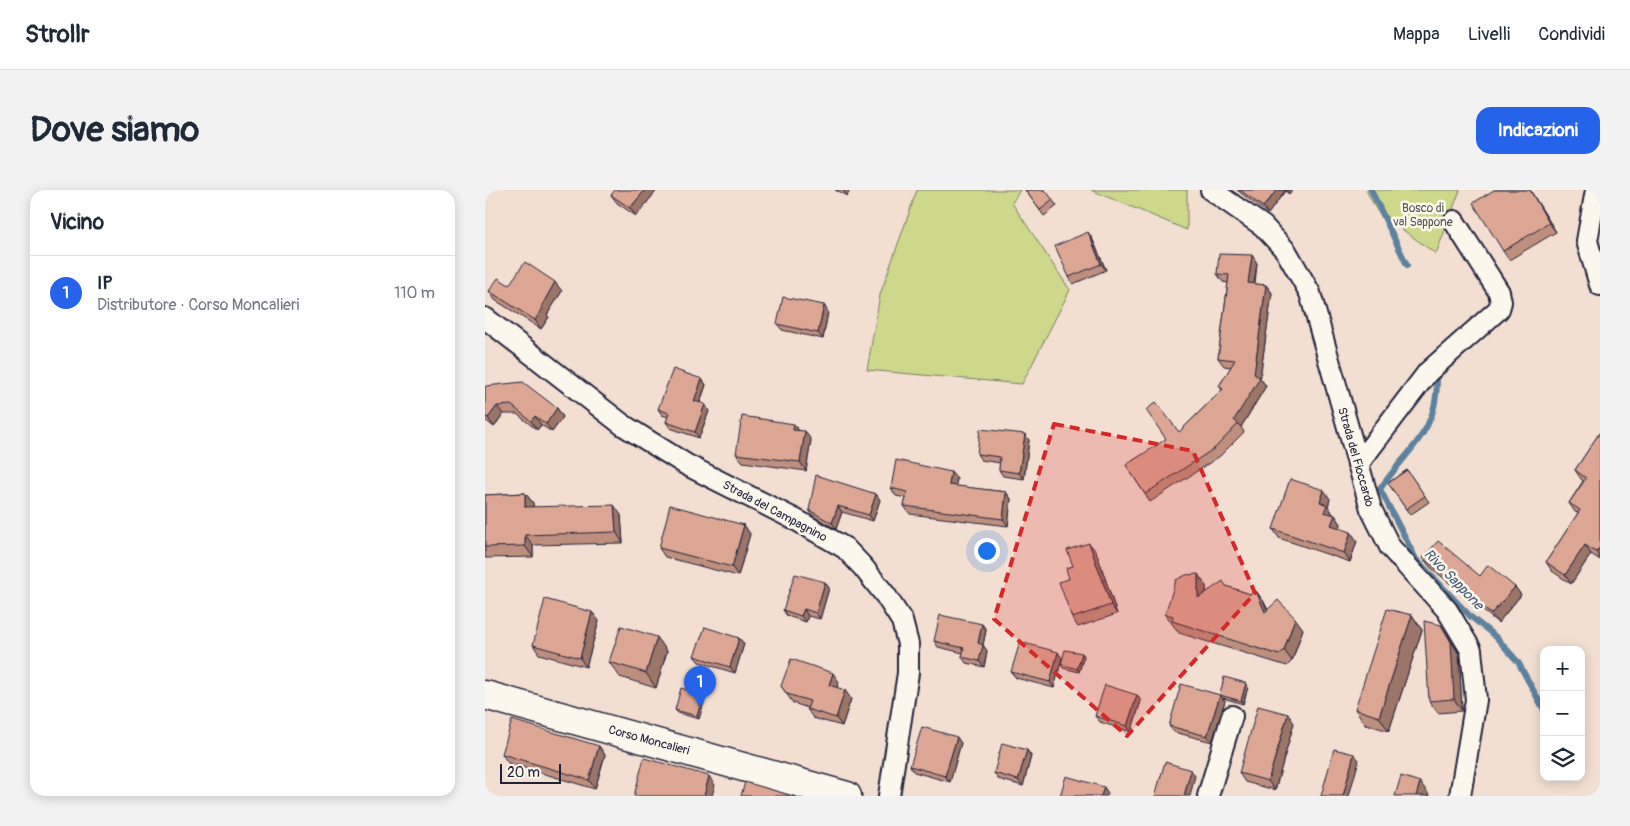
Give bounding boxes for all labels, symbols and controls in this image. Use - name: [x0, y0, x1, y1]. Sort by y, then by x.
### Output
- text: Strollr: [25, 20, 90, 49]
- text: Mappa: [1393, 23, 1440, 46]
- text: Livelli: [1468, 23, 1510, 46]
- text: Condividi: [1538, 23, 1605, 46]
- button: Indicazioni: [1476, 107, 1600, 154]
- text: Dove siamo: [30, 108, 199, 152]
- park label: Bosco di val Sappone: [1392, 201, 1453, 230]
- text: Vicino: [50, 209, 104, 236]
- text: IP: [97, 271, 113, 295]
- text: 1: [63, 283, 69, 303]
- text: 110 m: [394, 283, 435, 303]
- text: Distributore · Corso Moncalieri: [97, 295, 299, 315]
- street label: Strada del Fioccardo: [1334, 406, 1377, 509]
- street label: Strada del Campagnino: [720, 478, 830, 546]
- your location: [974, 538, 1000, 564]
- water label: Rivo Sappone: [1420, 545, 1488, 615]
- map controls: [1540, 646, 1585, 781]
- button: +: [1540, 646, 1585, 691]
- pin: 1: [684, 666, 716, 707]
- button: −: [1540, 691, 1585, 736]
- street label: Corso Moncalieri: [607, 722, 691, 759]
- button: layers: [1540, 736, 1585, 781]
- scale bar: [500, 761, 561, 784]
- text: 20 m: [507, 764, 540, 781]

